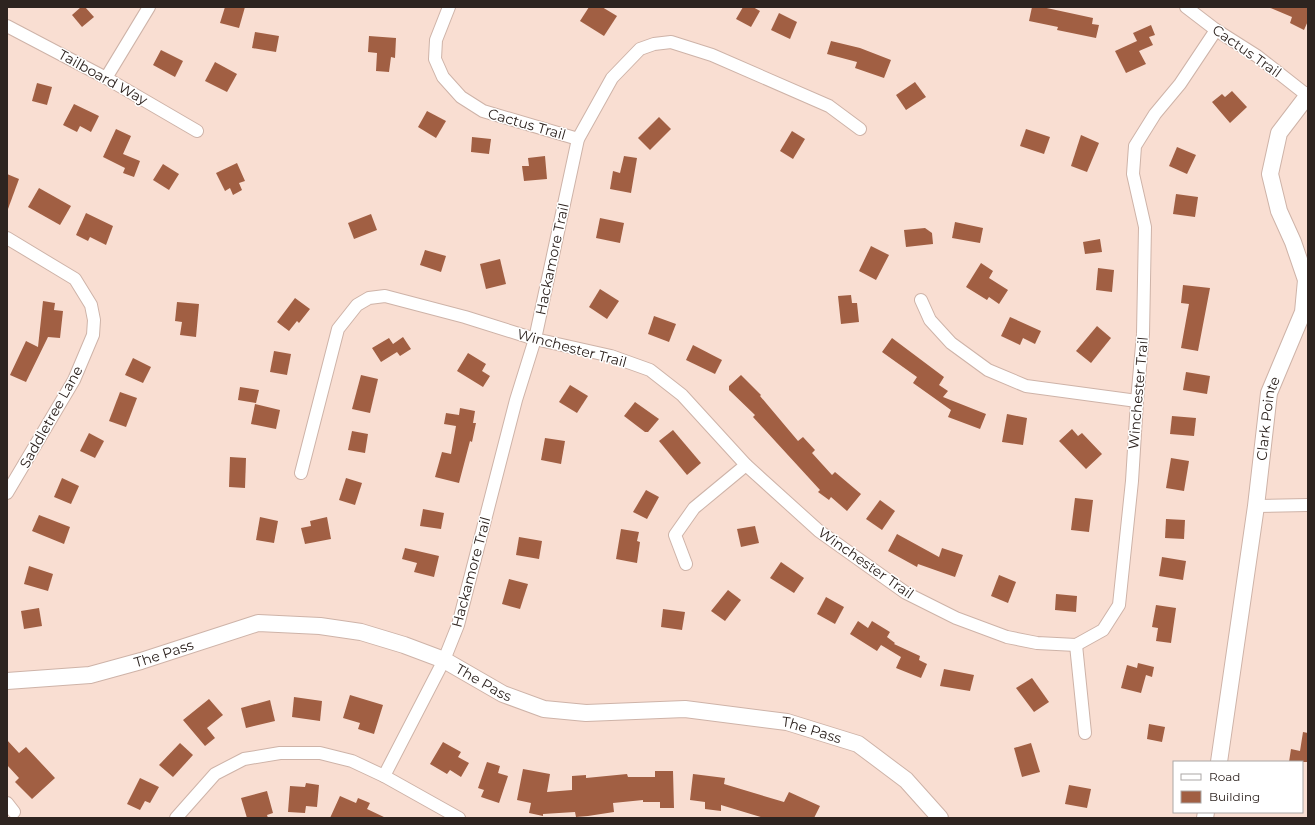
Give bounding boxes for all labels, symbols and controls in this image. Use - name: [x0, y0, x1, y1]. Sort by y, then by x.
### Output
- street label: Cactus Trail: [1209, 21, 1285, 81]
- street label: Tailboard Way: [55, 45, 151, 109]
- street label: Cactus Trail: [486, 104, 568, 144]
- street label: Hackamore Trail: [531, 201, 573, 317]
- street label: Winchester Trail: [515, 325, 629, 371]
- street label: Winchester Trail: [1124, 336, 1152, 450]
- street label: Saddletree Lane: [15, 363, 87, 471]
- street label: Clark Pointe: [1252, 374, 1284, 462]
- street label: Hackamore Trail: [448, 515, 494, 629]
- street label: Winchester Trail: [815, 523, 917, 603]
- street label: The Pass: [132, 636, 196, 671]
- street label: The Pass: [453, 660, 514, 705]
- street label: The Pass: [781, 712, 844, 747]
- legend: [1173, 761, 1303, 813]
- text: Road: [1209, 769, 1240, 784]
- text: Building: [1209, 789, 1260, 804]

